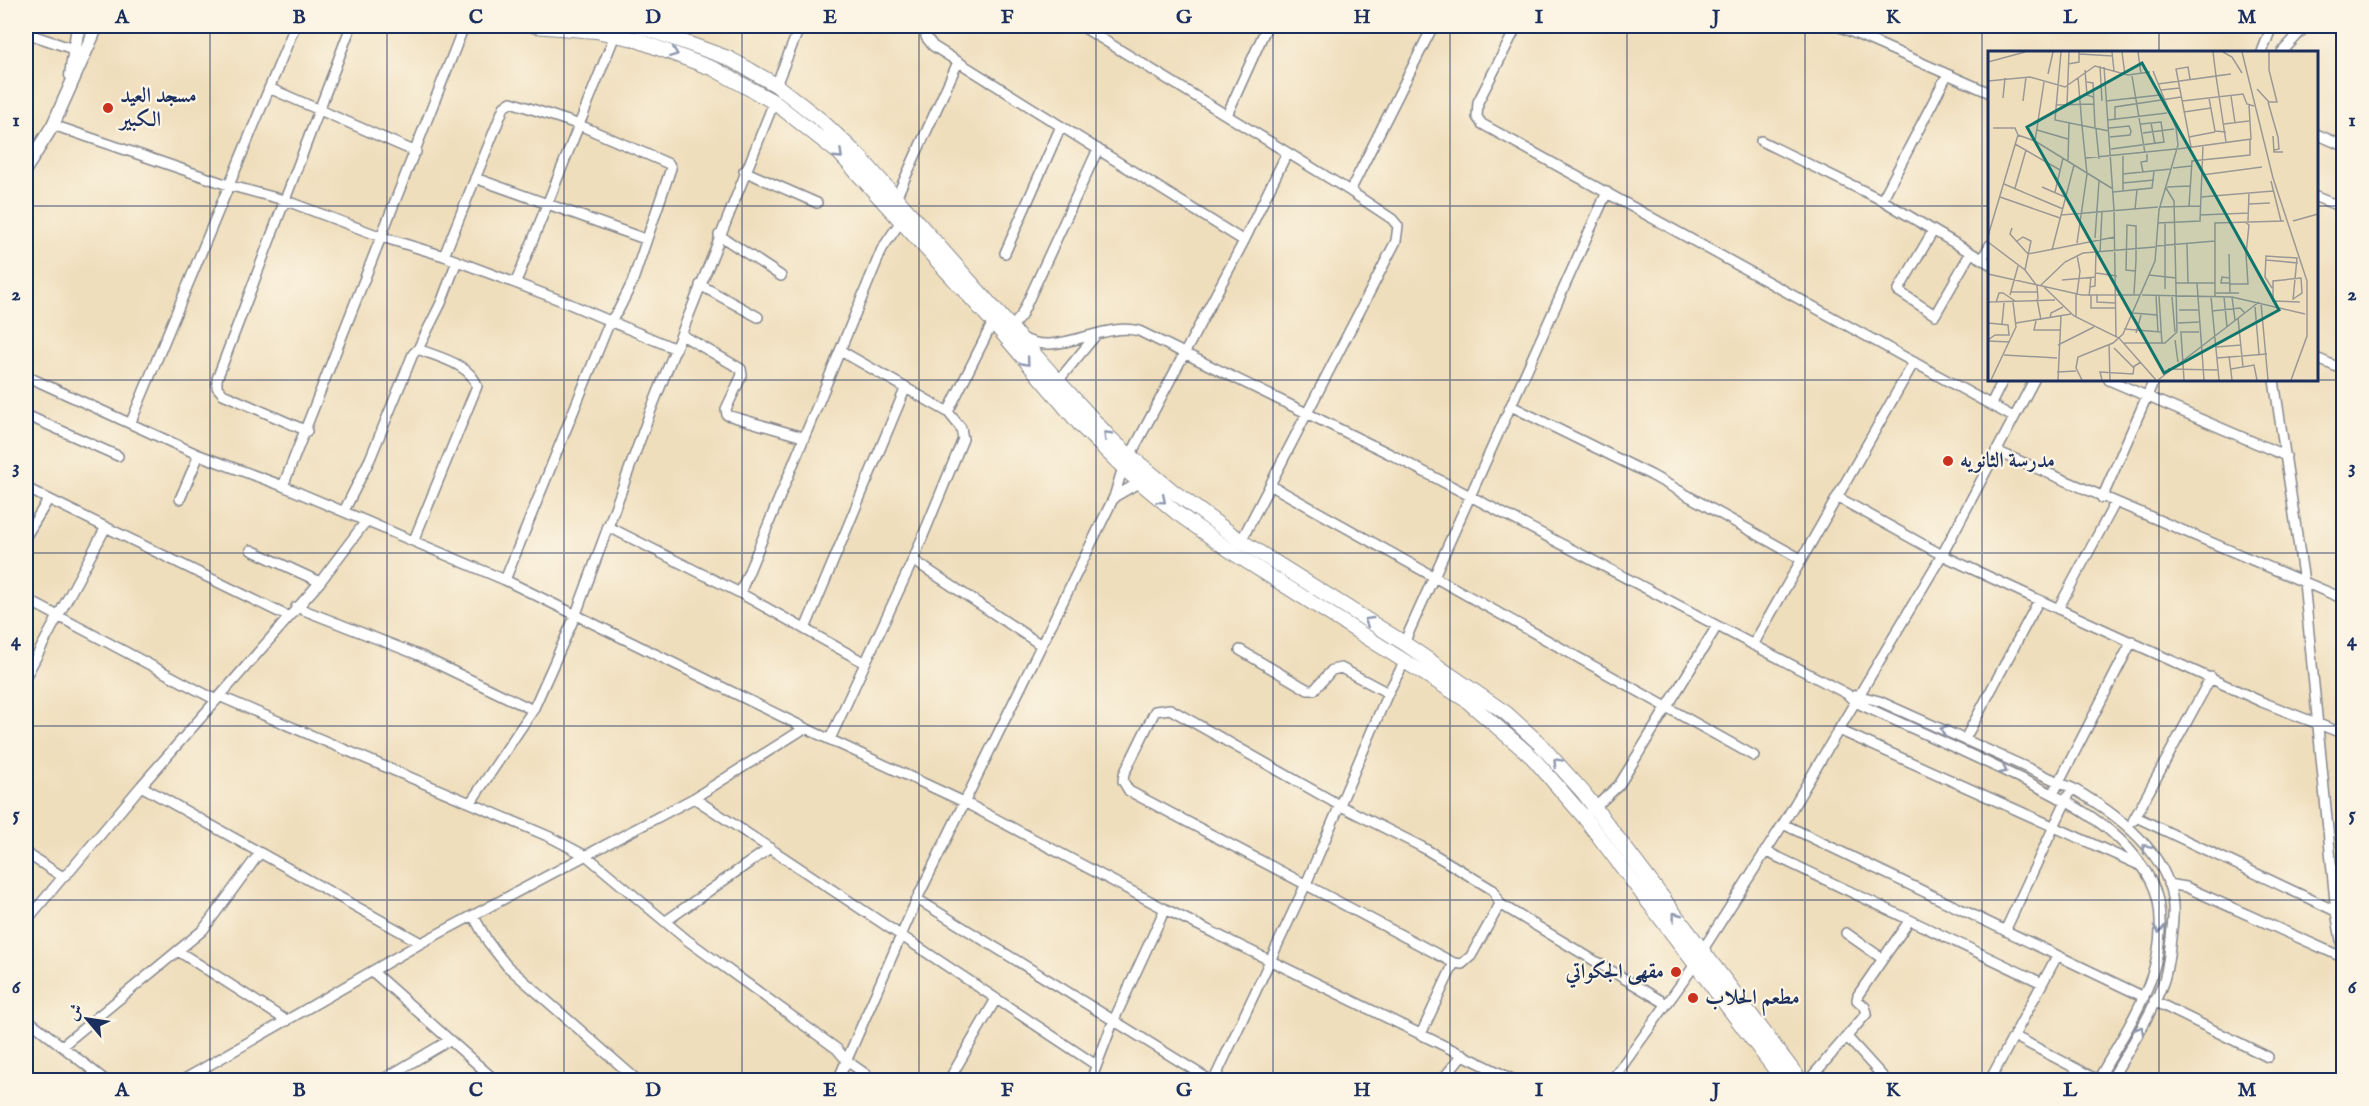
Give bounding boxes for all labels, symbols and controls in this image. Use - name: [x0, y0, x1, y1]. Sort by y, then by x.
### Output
- text: A: [114, 5, 130, 30]
- text: B: [292, 5, 306, 30]
- text: C: [469, 5, 483, 30]
- text: D: [645, 5, 661, 30]
- text: E: [823, 5, 837, 30]
- text: F: [1001, 5, 1014, 30]
- text: G: [1176, 5, 1193, 30]
- text: H: [1353, 5, 1371, 30]
- text: I: [1535, 5, 1544, 30]
- text: J: [1709, 5, 1721, 30]
- text: K: [1886, 5, 1902, 30]
- text: L: [2063, 5, 2078, 30]
- text: M: [2238, 5, 2257, 30]
- one-way arrow: [668, 46, 679, 59]
- inset map: [1988, 51, 2318, 381]
- place label: مسجد العيد الكبير: [118, 83, 197, 134]
- marker: مسجد العيد الكبير: [101, 101, 115, 115]
- text: 1: [12, 108, 20, 133]
- text: 1: [2348, 108, 2356, 133]
- one-way arrow: [832, 147, 843, 158]
- text: 2: [11, 282, 21, 307]
- text: 2: [2347, 282, 2357, 307]
- one-way arrow: [1018, 355, 1029, 366]
- one-way arrow: [1103, 431, 1114, 441]
- place label: مدرسة الثانويه: [1960, 448, 2055, 475]
- marker: مدرسة الثانويه: [1941, 454, 1955, 468]
- text: 3: [12, 455, 20, 480]
- text: 3: [2348, 455, 2356, 480]
- one-way arrow: [1155, 493, 1166, 504]
- one-way arrow: [1364, 616, 1374, 628]
- text: 4: [11, 628, 22, 653]
- text: 4: [2347, 628, 2358, 653]
- one-way arrow: [1939, 725, 1950, 737]
- one-way arrow: [1553, 759, 1564, 769]
- one-way arrow: [1997, 763, 2008, 775]
- text: 5: [12, 802, 20, 827]
- text: 5: [2348, 802, 2356, 827]
- one-way arrow: [2142, 844, 2153, 855]
- one-way arrow: [1673, 912, 1684, 923]
- one-way arrow: [2152, 924, 2165, 933]
- place label: مقهى الجكواتي: [1564, 959, 1664, 989]
- marker: مقهى الجكواتي: [1669, 965, 1683, 979]
- text: 6: [12, 975, 22, 1000]
- text: 6: [2348, 975, 2358, 1000]
- place label: مطعم الحلاب: [1705, 985, 1800, 1016]
- north arrow: [57, 989, 117, 1049]
- marker: مطعم الحلاب: [1686, 991, 1700, 1005]
- text: ش: [63, 1001, 88, 1024]
- one-way arrow: [2133, 1025, 2144, 1036]
- text: A: [114, 1078, 130, 1103]
- text: B: [292, 1078, 306, 1103]
- text: C: [469, 1078, 483, 1103]
- text: D: [645, 1078, 661, 1103]
- text: E: [823, 1078, 837, 1103]
- text: F: [1001, 1078, 1014, 1103]
- text: G: [1176, 1078, 1193, 1103]
- text: H: [1353, 1078, 1371, 1103]
- text: I: [1535, 1078, 1544, 1103]
- text: J: [1709, 1078, 1721, 1103]
- text: K: [1886, 1078, 1902, 1103]
- text: L: [2063, 1078, 2078, 1103]
- text: M: [2238, 1078, 2257, 1103]

